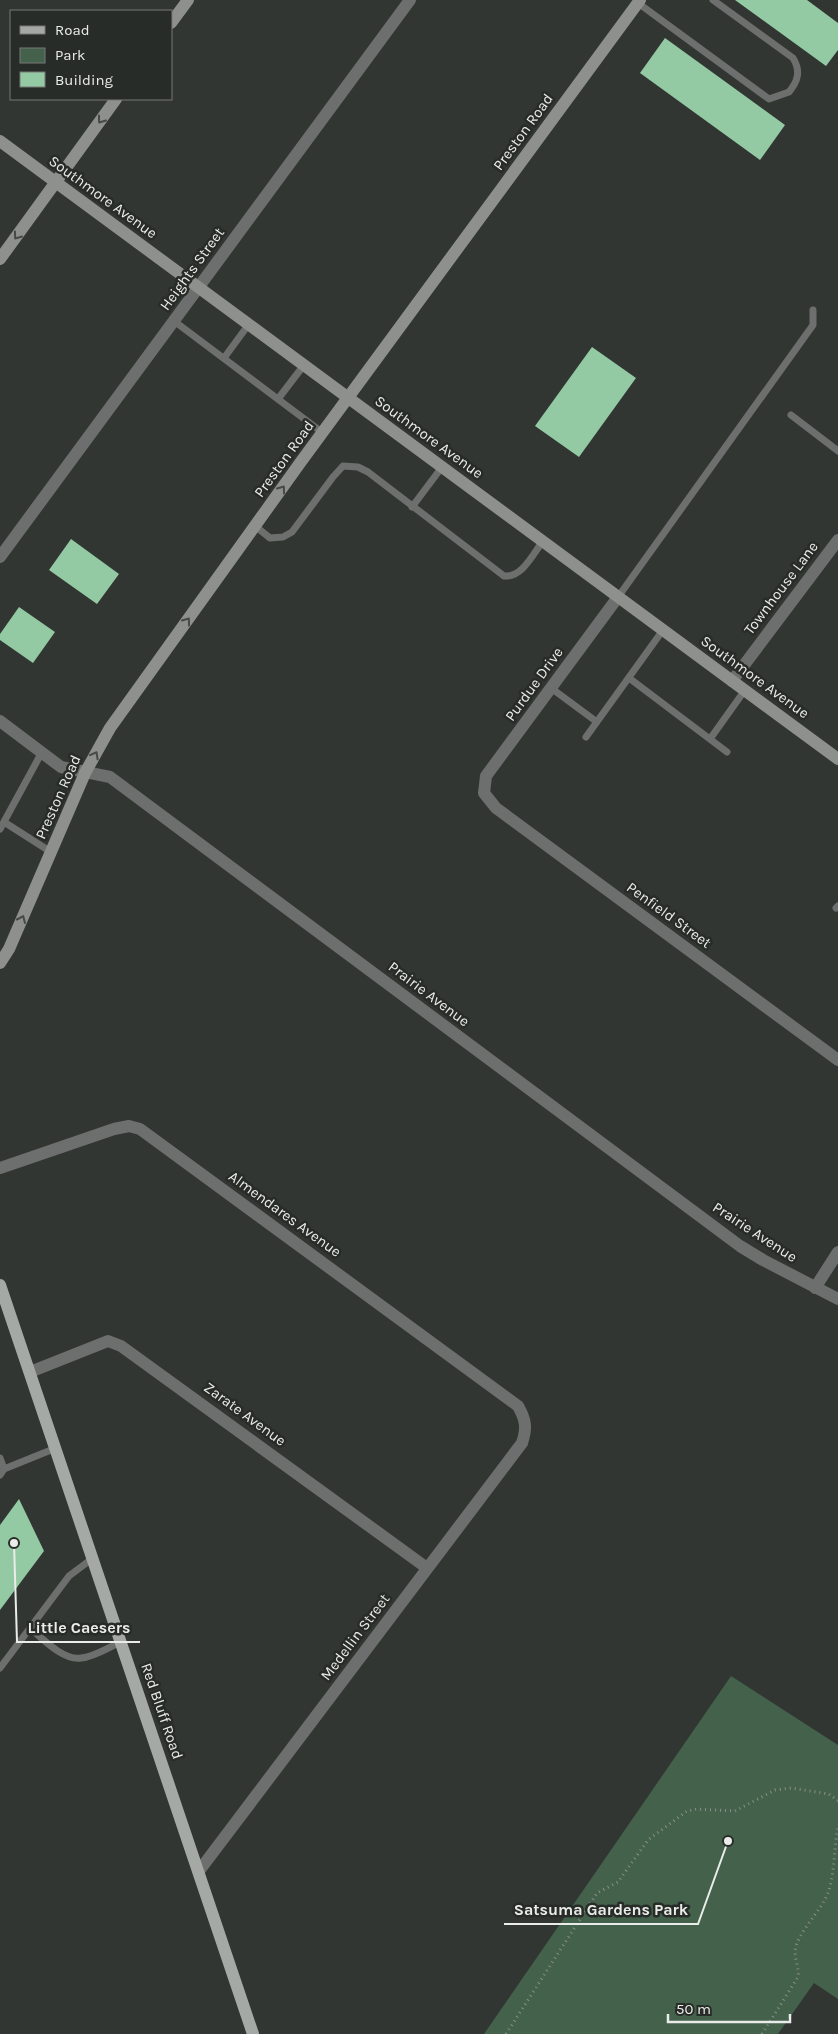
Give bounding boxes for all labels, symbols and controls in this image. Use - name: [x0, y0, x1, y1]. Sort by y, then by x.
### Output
- legend: [10, 10, 172, 100]
- text: Road: [55, 21, 90, 39]
- text: Park: [55, 46, 85, 64]
- text: Building: [55, 71, 113, 89]
- street label: Preston Road: [489, 90, 557, 174]
- one-way arrow: [98, 114, 107, 123]
- street label: Southmore Avenue: [45, 152, 161, 242]
- street label: Heights Street: [156, 224, 228, 314]
- one-way arrow: [14, 230, 23, 240]
- street label: Southmore Avenue: [371, 392, 487, 482]
- street label: Preston Road: [250, 417, 318, 501]
- one-way arrow: [276, 485, 285, 495]
- street label: Townhouse Lane: [740, 538, 822, 638]
- one-way arrow: [181, 617, 190, 627]
- street label: Southmore Avenue: [697, 632, 813, 722]
- street label: Purdue Drive: [501, 643, 567, 725]
- one-way arrow: [89, 751, 99, 760]
- street label: Preston Road: [31, 752, 85, 842]
- street label: Penfield Street: [623, 878, 715, 952]
- one-way arrow: [15, 915, 26, 924]
- street label: Prairie Avenue: [385, 958, 473, 1030]
- street label: Almendares Avenue: [225, 1167, 345, 1261]
- street label: Prairie Avenue: [709, 1198, 801, 1266]
- street label: Zarate Avenue: [200, 1378, 290, 1450]
- street label: Medellin Street: [317, 1590, 394, 1684]
- callout: Little Caesers: [17, 1611, 140, 1642]
- text: Little Caesers: [28, 1618, 130, 1637]
- street label: Red Bluff Road: [137, 1661, 187, 1761]
- callout: Satsuma Gardens Park: [504, 1893, 698, 1924]
- text: Satsuma Gardens Park: [514, 1900, 689, 1919]
- scale bar: [668, 1992, 790, 2024]
- text: 50 m: [676, 2000, 711, 2018]

